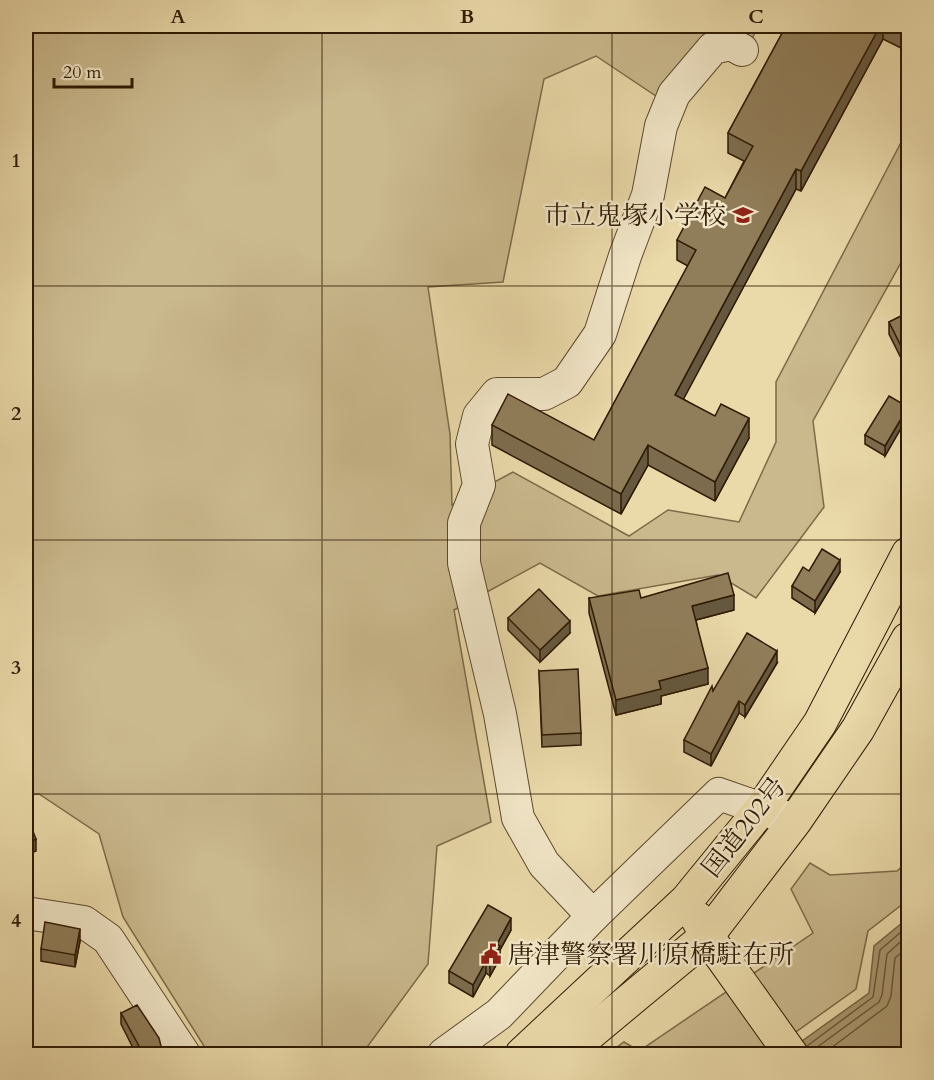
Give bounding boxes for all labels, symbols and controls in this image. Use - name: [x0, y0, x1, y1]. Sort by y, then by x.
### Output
- text: A: [170, 3, 186, 30]
- text: B: [460, 3, 474, 30]
- text: C: [748, 3, 764, 30]
- scale bar: [54, 51, 132, 89]
- text: 20 m: [63, 60, 102, 85]
- text: 1: [11, 147, 21, 174]
- place label: 市立鬼塚小学校: [544, 198, 726, 233]
- school or university icon: 市立鬼塚小学校: [731, 203, 755, 227]
- text: 2: [11, 400, 21, 427]
- text: 3: [11, 654, 21, 681]
- street label: 国道202号: [694, 770, 794, 884]
- text: 4: [11, 907, 21, 934]
- place label: 唐津警察署川原橋駐在所: [508, 937, 794, 972]
- public building icon: 唐津警察署川原橋駐在所: [479, 942, 503, 966]

